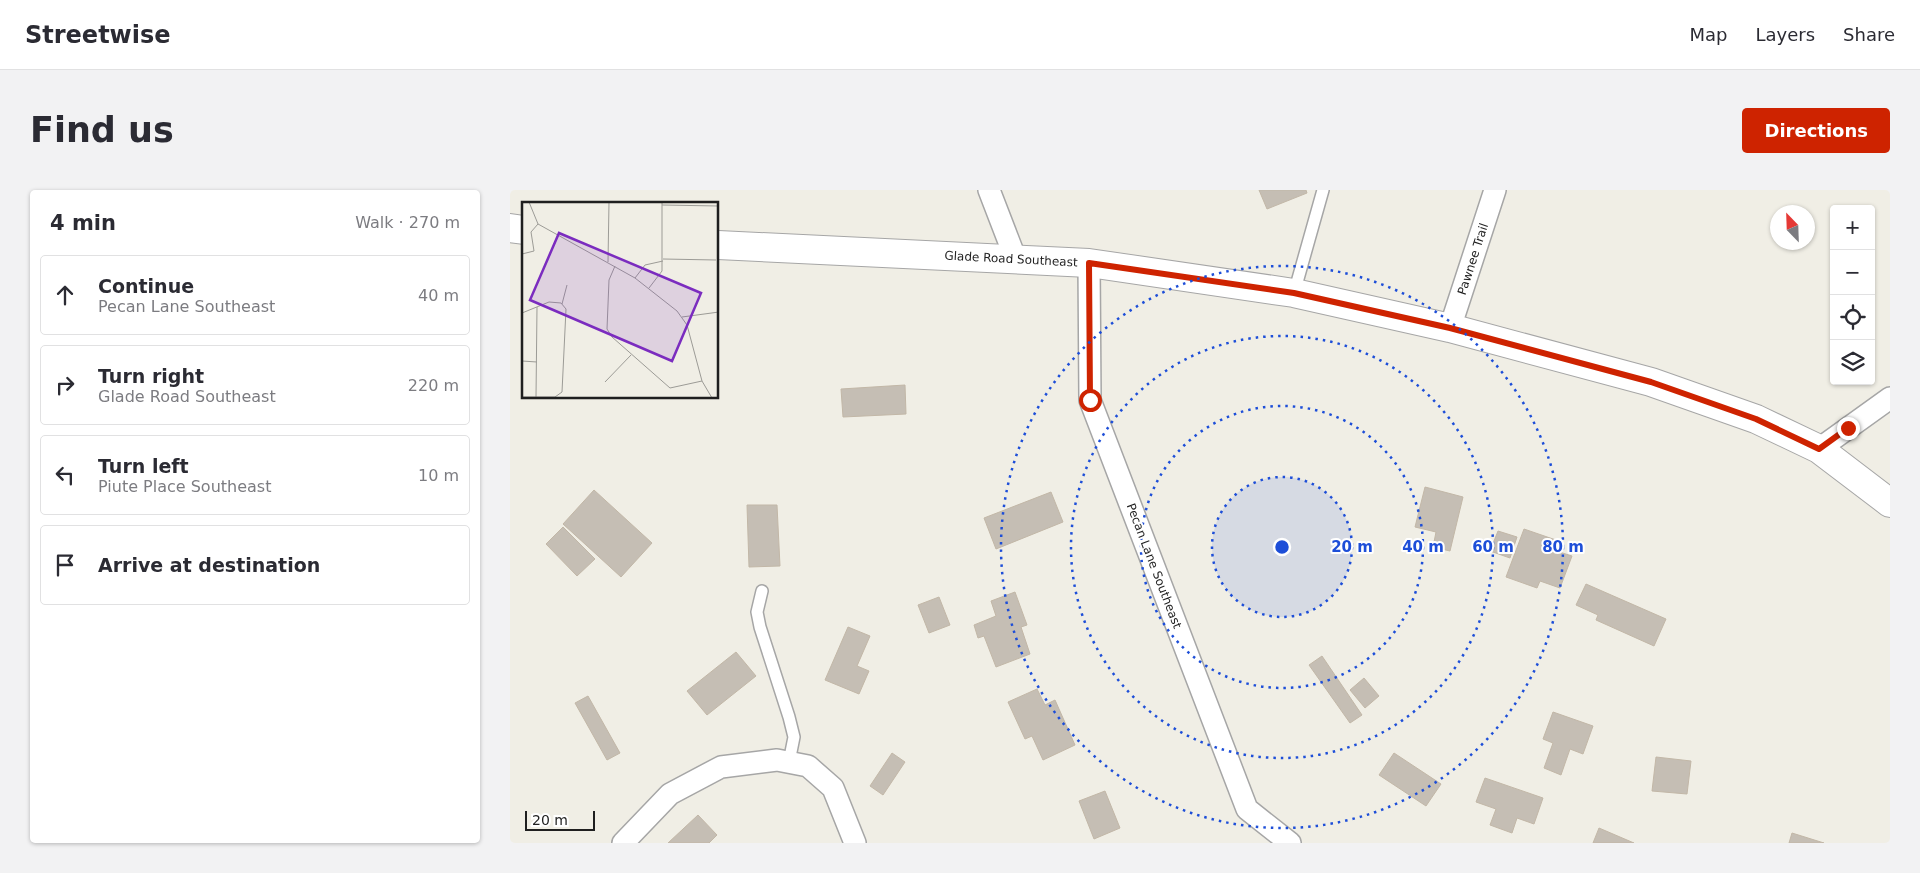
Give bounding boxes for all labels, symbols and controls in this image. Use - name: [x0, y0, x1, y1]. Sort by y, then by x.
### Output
- text: Streetwise: [25, 21, 171, 49]
- text: Map: [1689, 24, 1727, 45]
- text: Layers: [1755, 24, 1815, 45]
- text: Share: [1843, 24, 1895, 45]
- button: Directions: [1742, 108, 1890, 153]
- text: Find us: [30, 110, 174, 150]
- inset map: [522, 202, 719, 399]
- north arrow: [1770, 205, 1815, 250]
- map controls: [1830, 205, 1875, 385]
- button: +: [1830, 205, 1875, 250]
- text: 4 min: [50, 211, 116, 235]
- text: Walk · 270 m: [355, 213, 460, 232]
- street label: Pawnee Trail: [1455, 221, 1491, 297]
- street label: Glade Road Southeast: [944, 249, 1078, 269]
- button: −: [1830, 250, 1875, 295]
- text: Continue: [98, 275, 194, 297]
- icon: ahead: [51, 281, 79, 309]
- text: 40 m: [418, 286, 459, 305]
- button: locate: [1830, 295, 1875, 340]
- text: Pecan Lane Southeast: [98, 297, 275, 316]
- button: layers: [1830, 340, 1875, 385]
- text: Turn right: [98, 365, 204, 387]
- icon: right: [51, 371, 79, 399]
- text: 220 m: [408, 376, 459, 395]
- text: Glade Road Southeast: [98, 387, 276, 406]
- route start: [1079, 389, 1102, 412]
- route end: [1837, 417, 1860, 440]
- text: Turn left: [98, 455, 189, 477]
- icon: left: [51, 461, 79, 489]
- text: 10 m: [418, 466, 459, 485]
- text: Piute Place Southeast: [98, 477, 271, 496]
- street label: Pecan Lane Southeast: [1124, 501, 1184, 631]
- centre of rings: [1273, 538, 1291, 556]
- text: 20 m: [1331, 538, 1373, 556]
- text: 40 m: [1402, 538, 1444, 556]
- text: 60 m: [1472, 538, 1514, 556]
- text: 80 m: [1542, 538, 1584, 556]
- icon: arrive: [51, 551, 79, 579]
- text: Arrive at destination: [98, 554, 320, 576]
- scale bar: [525, 808, 595, 831]
- text: 20 m: [532, 812, 568, 828]

